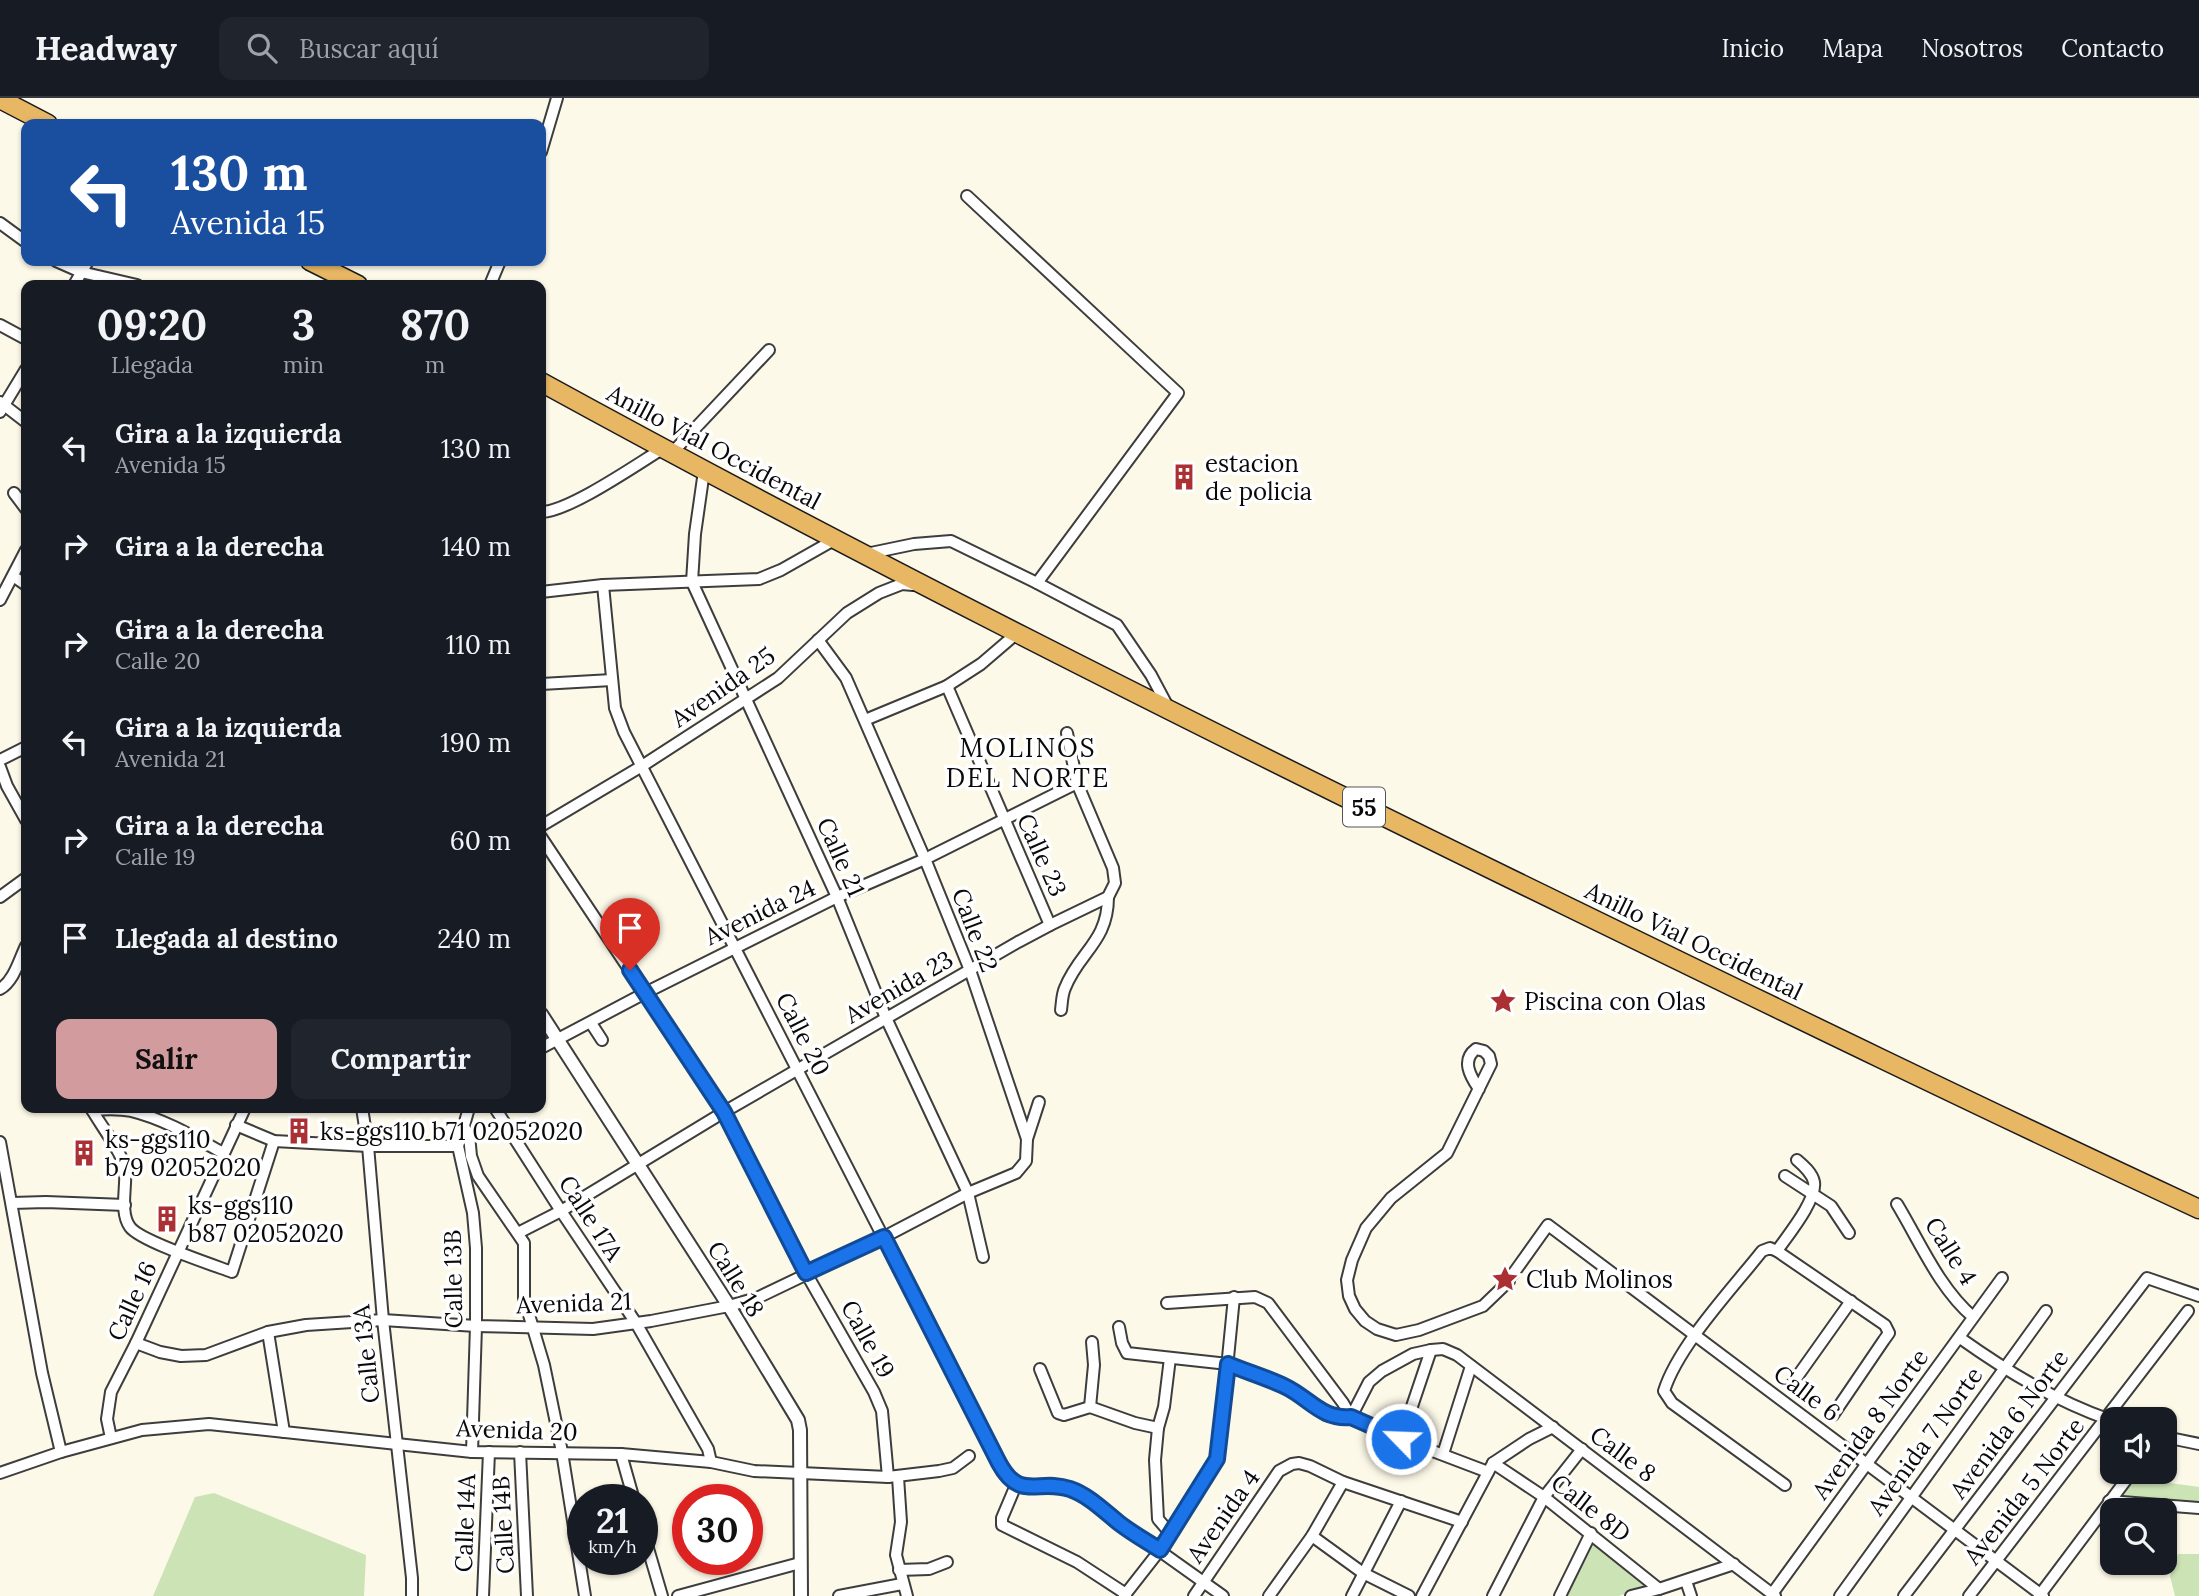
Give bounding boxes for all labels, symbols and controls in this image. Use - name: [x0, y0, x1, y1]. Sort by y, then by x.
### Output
- search box: [219, 17, 709, 80]
- text: Headway: [35, 27, 177, 69]
- icon: search: [243, 29, 281, 67]
- text: Buscar aquí: [299, 32, 439, 65]
- text: Inicio: [1721, 33, 1784, 64]
- text: Mapa: [1822, 33, 1883, 64]
- text: Nosotros: [1921, 33, 2023, 64]
- text: Contacto: [2061, 33, 2164, 64]
- text: 130 m: [171, 141, 307, 203]
- icon: left: [56, 147, 147, 238]
- text: Avenida 15: [171, 202, 325, 243]
- text: 09:20: [97, 298, 207, 352]
- text: 3: [292, 298, 315, 352]
- text: 870: [400, 298, 470, 352]
- text: Llegada: [111, 350, 193, 379]
- text: min: [283, 350, 324, 379]
- text: m: [425, 350, 445, 379]
- street label: Anillo Vial Occidental: [601, 377, 826, 517]
- text: Gira a la izquierda: [115, 417, 342, 450]
- icon: left: [56, 429, 94, 467]
- text: 130 m: [441, 432, 511, 465]
- place label: estacion de policia: [1205, 448, 1312, 507]
- text: Avenida 15: [115, 450, 226, 479]
- building icon: estacion de policia: [1169, 462, 1199, 492]
- icon: right: [56, 527, 94, 565]
- text: Gira a la derecha: [115, 530, 324, 563]
- text: 140 m: [441, 530, 511, 563]
- text: Gira a la derecha: [115, 613, 324, 646]
- icon: right: [56, 625, 94, 663]
- text: 110 m: [446, 628, 511, 661]
- street label: Avenida 25: [664, 640, 781, 735]
- text: Calle 20: [115, 646, 201, 675]
- text: Gira a la izquierda: [115, 711, 342, 744]
- icon: left: [56, 723, 94, 761]
- text: 190 m: [440, 726, 511, 759]
- district label: MOLINOS DEL NORTE: [946, 731, 1110, 794]
- text: Avenida 21: [115, 744, 226, 773]
- road number: 55: [1343, 788, 1385, 827]
- text: Gira a la derecha: [115, 809, 324, 842]
- street label: Calle 23: [1010, 809, 1074, 901]
- street label: Calle 21: [810, 813, 872, 901]
- icon: right: [56, 821, 94, 859]
- text: 60 m: [450, 824, 511, 857]
- text: Calle 19: [115, 842, 196, 871]
- street label: Avenida 24: [699, 872, 820, 953]
- street label: Anillo Vial Occidental: [1579, 874, 1808, 1007]
- street label: Calle 22: [945, 884, 1005, 976]
- pin: [600, 898, 660, 970]
- icon: arrive: [611, 909, 649, 947]
- icon: arrive: [56, 919, 94, 957]
- text: Llegada al destino: [115, 922, 338, 955]
- text: 240 m: [437, 922, 511, 955]
- street label: Avenida 23: [839, 944, 959, 1031]
- place icon: Piscina con Olas: [1488, 986, 1518, 1016]
- place label: Piscina con Olas: [1524, 986, 1706, 1017]
- street label: Calle 20: [769, 987, 837, 1081]
- button: Salir: [56, 1019, 277, 1099]
- button: Compartir: [291, 1019, 511, 1099]
- building icon: ks-ggs110 b71 02052020: [284, 1116, 314, 1146]
- place label: ks-ggs110 b71 02052020: [320, 1116, 583, 1147]
- place label: ks-ggs110 b79 02052020: [105, 1124, 261, 1183]
- building icon: ks-ggs110 b79 02052020: [69, 1138, 99, 1168]
- street label: Calle 17A: [552, 1169, 631, 1267]
- place label: ks-ggs110 b87 02052020: [188, 1190, 344, 1249]
- building icon: ks-ggs110 b87 02052020: [152, 1204, 182, 1234]
- street label: Calle 4: [1918, 1211, 1984, 1291]
- street label: Calle 13B: [437, 1229, 469, 1329]
- street label: Calle 18: [701, 1235, 771, 1323]
- street label: Calle 16: [100, 1256, 164, 1346]
- place icon: Club Molinos: [1490, 1264, 1520, 1294]
- place label: Club Molinos: [1526, 1264, 1673, 1295]
- street label: Avenida 21: [515, 1285, 632, 1321]
- street label: Calle 19: [834, 1295, 902, 1383]
- street label: Calle 13A: [345, 1302, 387, 1405]
- street label: Avenida 8 Norte: [1804, 1343, 1935, 1506]
- street label: Avenida 6 Norte: [1942, 1343, 2075, 1506]
- street label: Calle 6: [1768, 1358, 1846, 1428]
- street label: Avenida 7 Norte: [1860, 1361, 1989, 1522]
- position arrow: [1364, 1402, 1438, 1476]
- map controls: [2100, 1407, 2177, 1575]
- button: sound: [2100, 1407, 2177, 1484]
- street label: Avenida 5 Norte: [1956, 1411, 2091, 1572]
- street label: Avenida 20: [455, 1412, 578, 1448]
- street label: Calle 8: [1584, 1419, 1662, 1489]
- street label: Avenida 4: [1179, 1463, 1266, 1570]
- street label: Calle 8D: [1545, 1467, 1637, 1549]
- street label: Calle 14A: [448, 1472, 482, 1573]
- street label: Calle 14B: [485, 1475, 521, 1575]
- speed limit sign: 30: [672, 1484, 763, 1575]
- text: 21: [596, 1498, 629, 1543]
- button: search: [2100, 1498, 2177, 1575]
- text: km/h: [588, 1535, 637, 1558]

